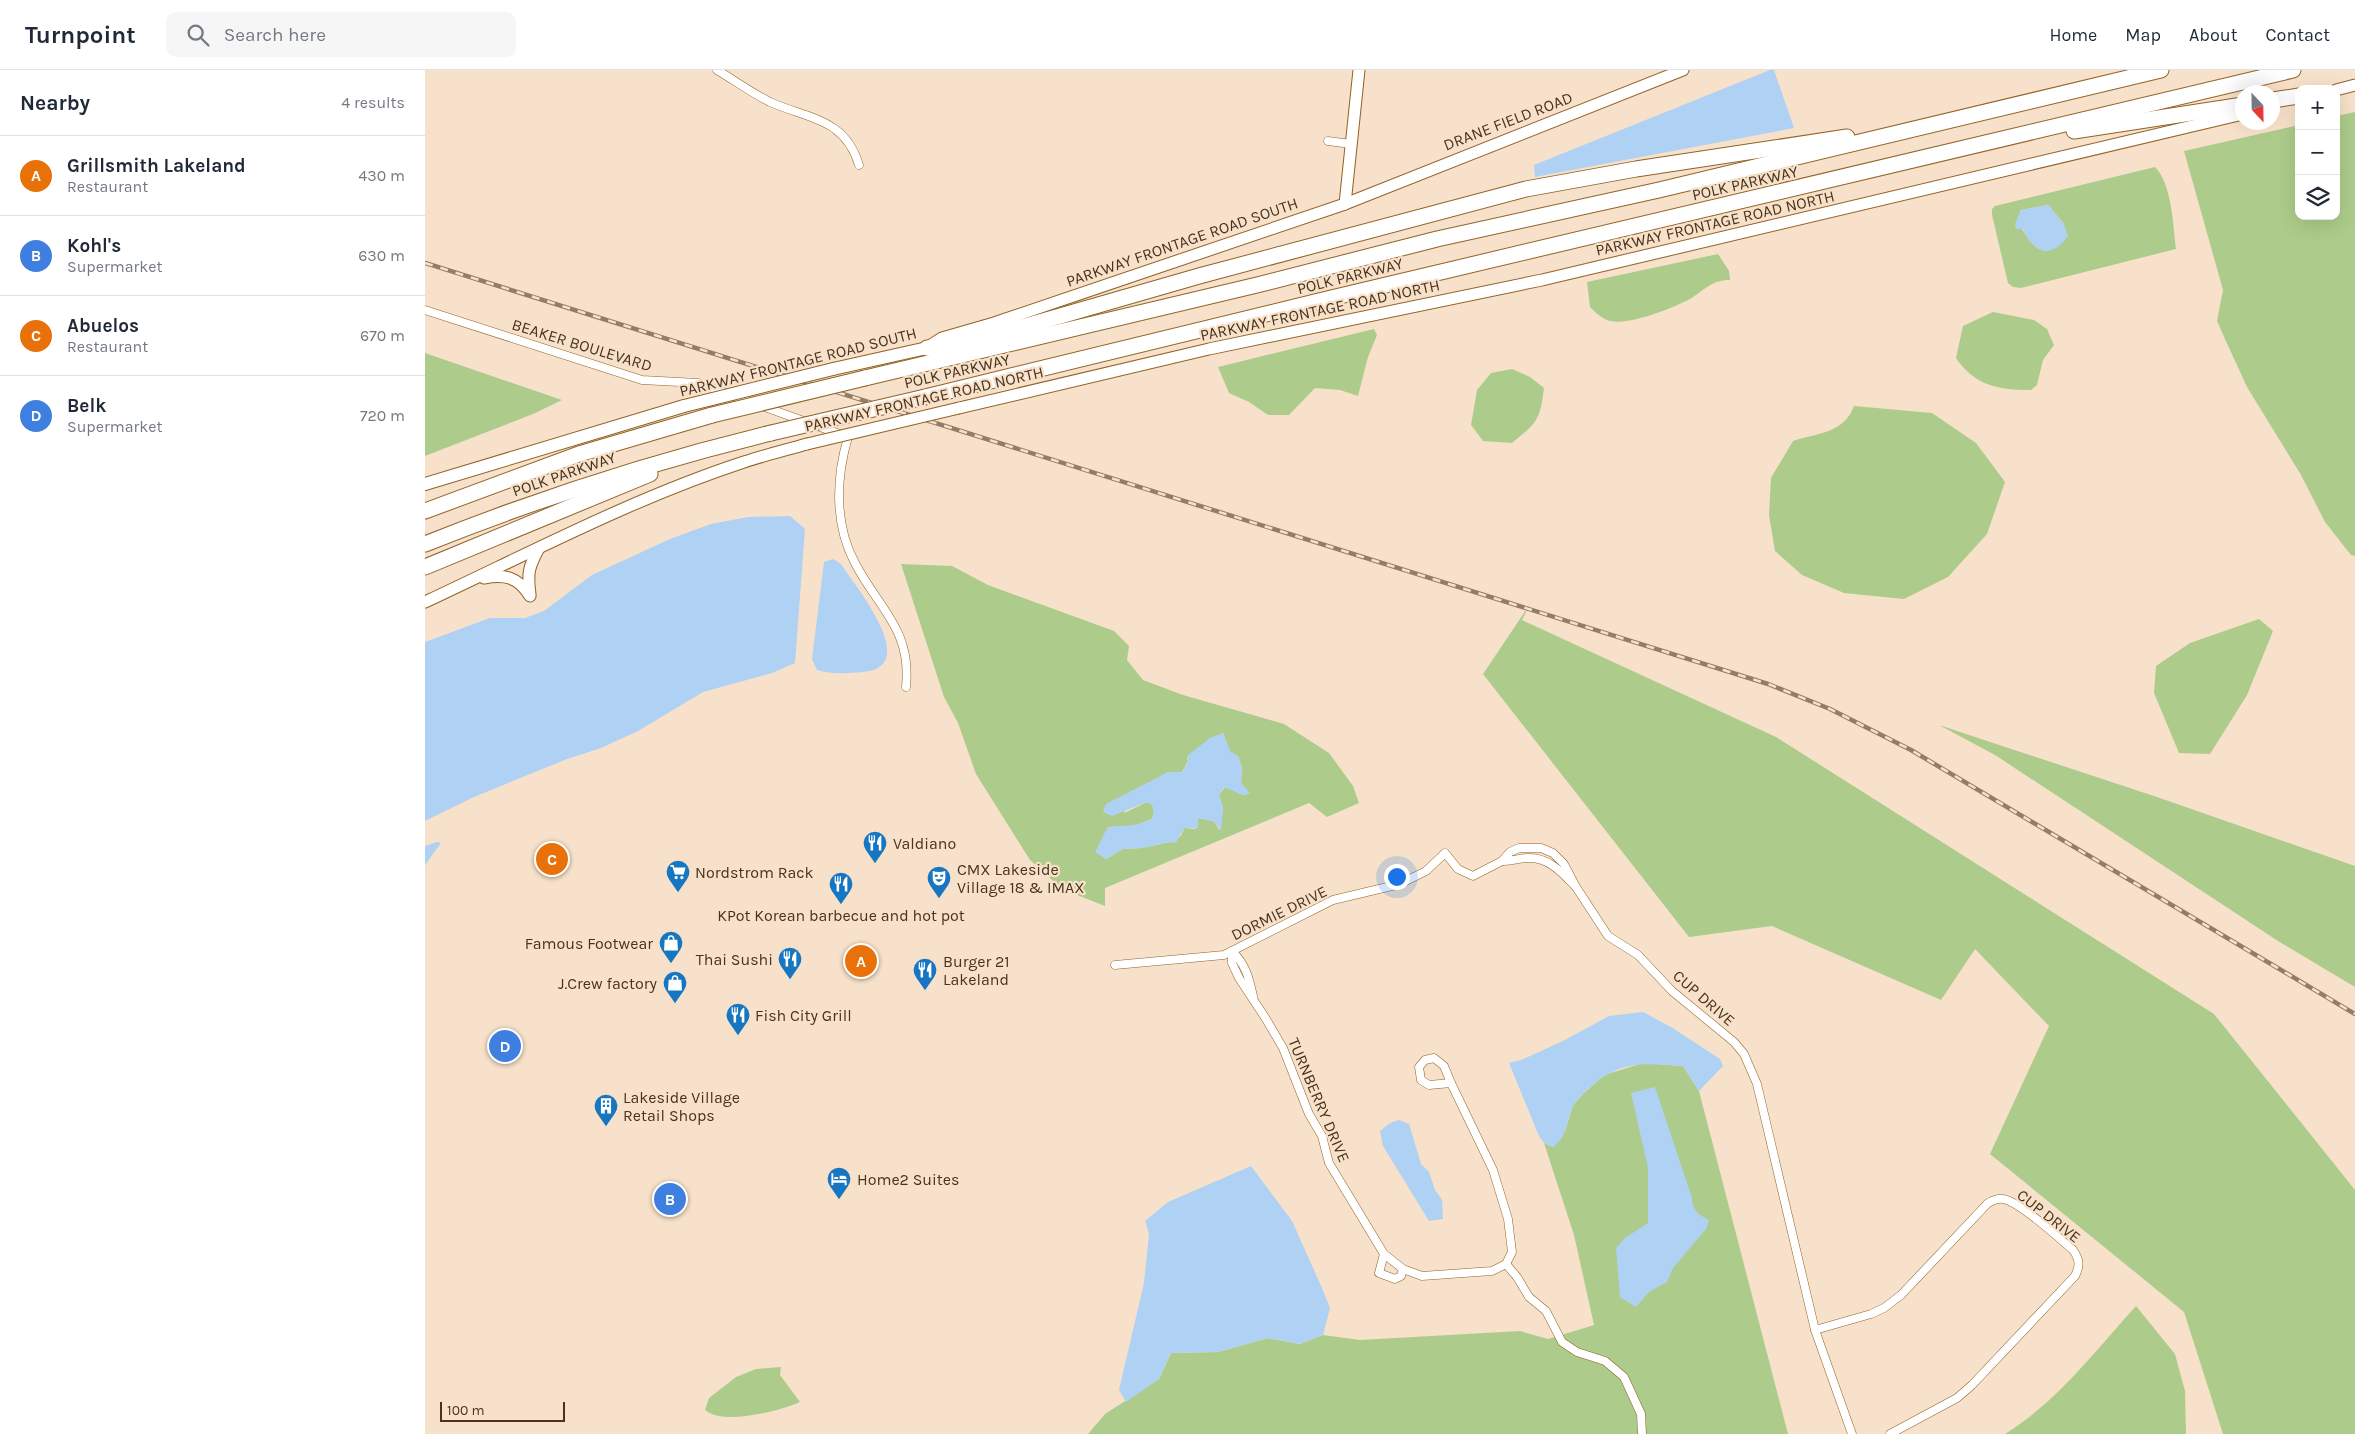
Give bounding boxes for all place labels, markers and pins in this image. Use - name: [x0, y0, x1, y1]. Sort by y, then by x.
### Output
- restaurant icon: Valdiano: [862, 830, 888, 864]
- place label: Valdiano: [893, 834, 956, 853]
- pin: C: [536, 840, 568, 878]
- supermarket icon: Nordstrom Rack: [665, 859, 691, 893]
- place label: CMX Lakeside Village 18 & IMAX: [957, 860, 1084, 897]
- place label: Nordstrom Rack: [695, 863, 814, 882]
- theatre icon: CMX Lakeside Village 18 & IMAX: [926, 865, 952, 899]
- restaurant icon: KPot Korean barbecue and hot pot: [828, 871, 854, 905]
- place label: KPot Korean barbecue and hot pot: [717, 906, 965, 925]
- shop icon: Famous Footwear: [658, 930, 684, 964]
- place label: Famous Footwear: [525, 934, 653, 953]
- pin: A: [845, 942, 877, 980]
- restaurant icon: Thai Sushi: [777, 946, 803, 980]
- place label: Thai Sushi: [696, 950, 773, 969]
- place label: Burger 21 Lakeland: [943, 952, 1010, 989]
- restaurant icon: Burger 21 Lakeland: [912, 957, 938, 991]
- shop icon: J.Crew factory: [662, 970, 688, 1004]
- place label: J.Crew factory: [558, 974, 658, 993]
- restaurant icon: Fish City Grill: [725, 1002, 751, 1036]
- place label: Fish City Grill: [755, 1006, 852, 1025]
- pin: D: [489, 1027, 521, 1065]
- place label: Lakeside Village Retail Shops: [623, 1088, 740, 1125]
- building icon: Lakeside Village Retail Shops: [593, 1093, 619, 1127]
- hotel icon: Home2 Suites: [826, 1166, 852, 1200]
- place label: Home2 Suites: [857, 1170, 959, 1189]
- pin: B: [654, 1180, 686, 1218]

